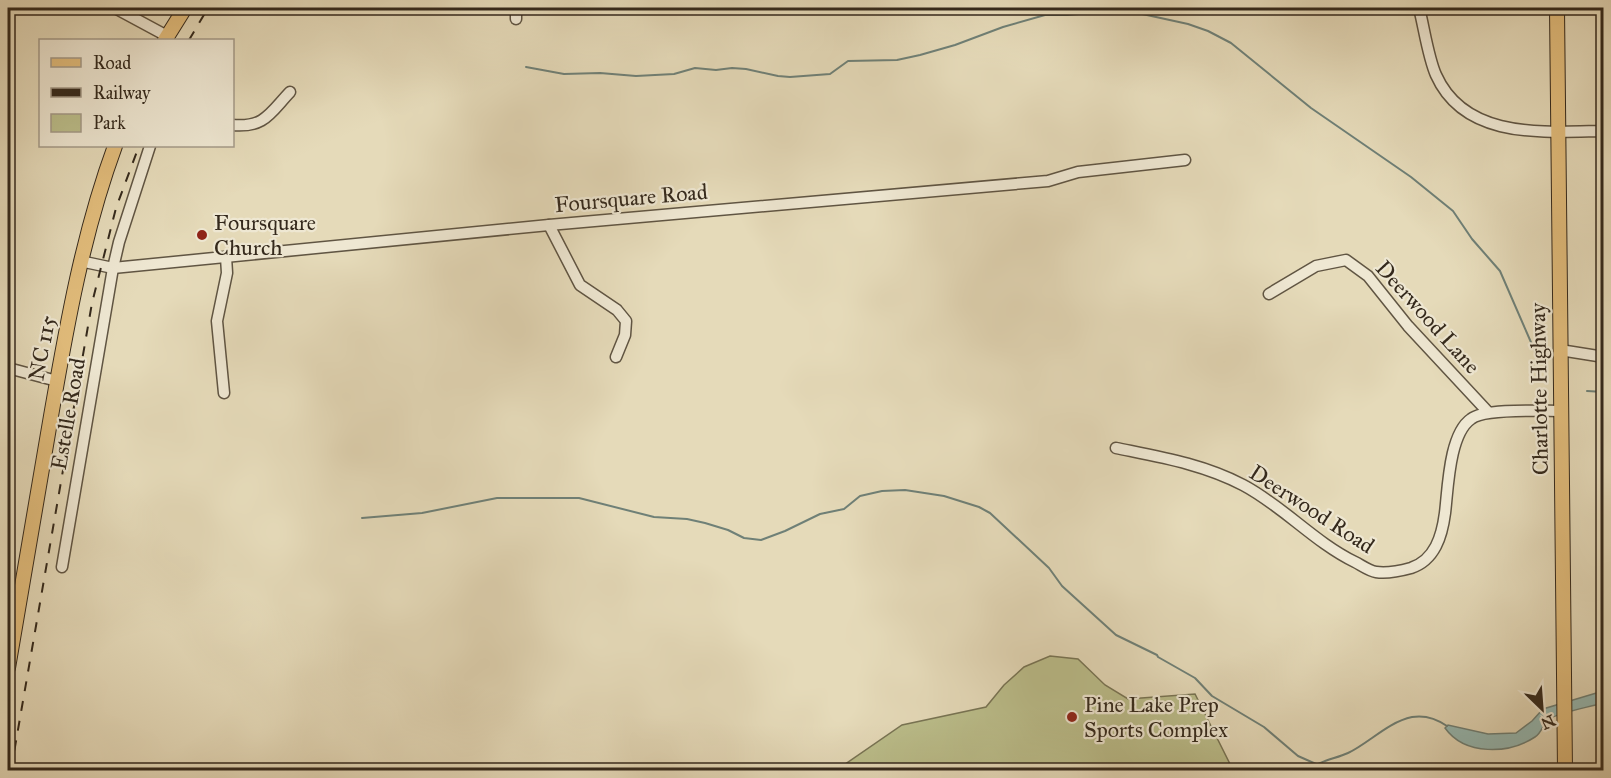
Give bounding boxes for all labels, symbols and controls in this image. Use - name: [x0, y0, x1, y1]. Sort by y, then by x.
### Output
- legend: [39, 39, 234, 147]
- text: Road: [93, 52, 131, 74]
- text: Railway: [93, 82, 151, 104]
- text: Park: [93, 112, 126, 134]
- street label: Foursquare Road: [553, 178, 709, 218]
- place label: Foursquare Church: [214, 209, 316, 261]
- marker: Foursquare Church: [195, 228, 209, 242]
- street label: Deerwood Lane: [1370, 255, 1486, 379]
- street label: Charlotte Highway: [1524, 302, 1554, 475]
- street label: NC 115: [22, 313, 62, 383]
- street label: Estelle Road: [45, 356, 91, 472]
- street label: Deerwood Road: [1244, 459, 1380, 559]
- north arrow: [1512, 679, 1572, 739]
- place label: Pine Lake Prep Sports Complex: [1084, 691, 1228, 743]
- marker: Pine Lake Prep Sports Complex: [1065, 710, 1079, 724]
- text: N: [1538, 711, 1558, 734]

